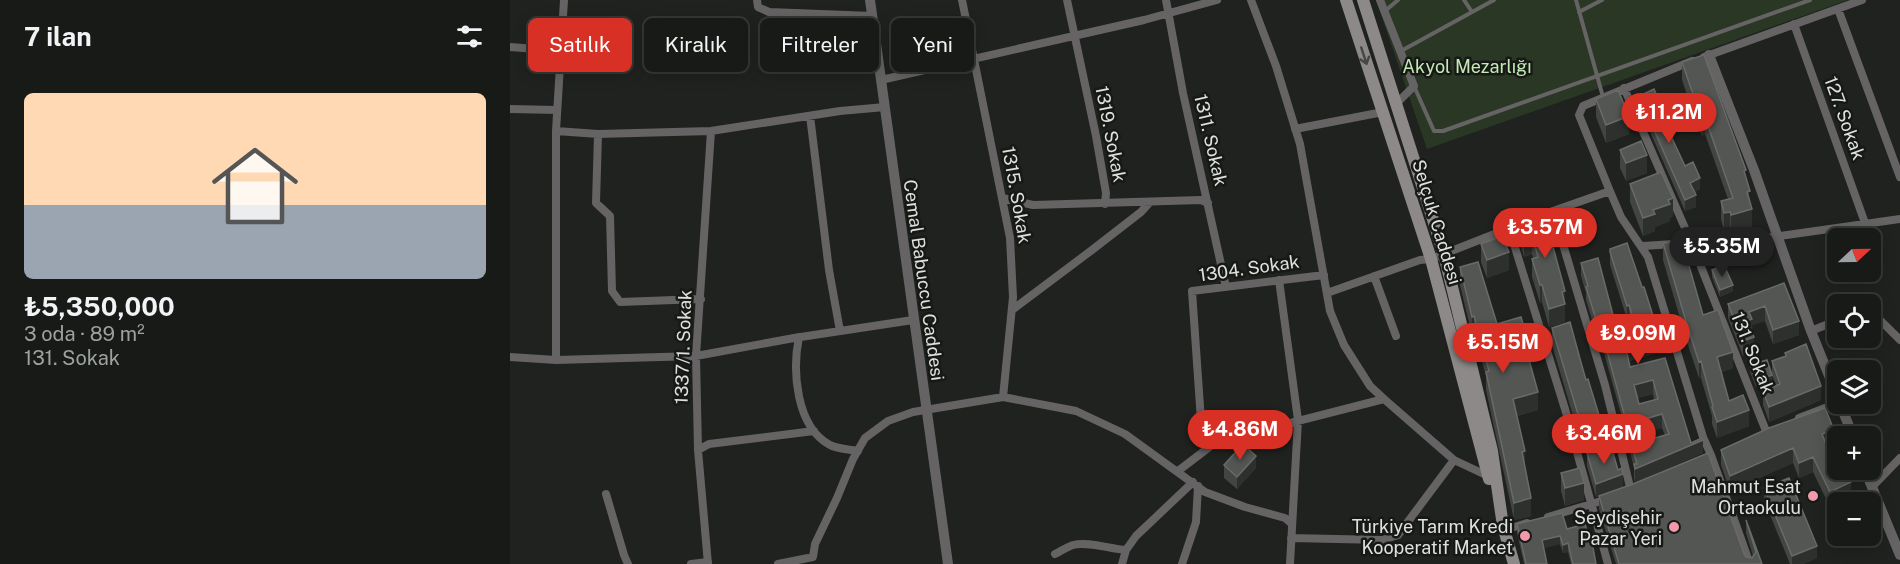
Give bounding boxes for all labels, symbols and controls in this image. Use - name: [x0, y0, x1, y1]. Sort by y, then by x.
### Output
- chip: Satılık: [528, 18, 632, 72]
- chip: Kiralık: [644, 18, 748, 72]
- chip: Filtreler: [760, 18, 879, 72]
- chip: Yeni: [891, 18, 974, 72]
- icon: filters: [453, 20, 486, 53]
- text: 7 ilan: [24, 21, 92, 52]
- one-way arrow: [1360, 46, 1371, 65]
- park label: Akyol Mezarlığı: [1402, 56, 1532, 77]
- street label: 127. Sokak: [1820, 73, 1870, 163]
- street label: 1319. Sokak: [1091, 84, 1131, 184]
- street label: 1311. Sokak: [1190, 92, 1232, 188]
- pin: ₺11.2M: [1620, 93, 1718, 144]
- text: ₺11.2M: [1635, 100, 1703, 124]
- icon: home: [201, 132, 309, 240]
- street label: 1315. Sokak: [998, 145, 1036, 245]
- street label: Selçuk Caddesi: [1408, 157, 1466, 287]
- street label: Cemal Babuccu Caddesi: [899, 178, 949, 382]
- pin: ₺3.57M: [1496, 208, 1594, 259]
- text: ₺3.57M: [1507, 215, 1583, 239]
- pin: ₺5.35M: [1673, 227, 1771, 278]
- north arrow: [1827, 228, 1881, 282]
- map controls: [1827, 228, 1881, 546]
- text: ₺5.35M: [1683, 234, 1761, 258]
- street label: 1304. Sokak: [1197, 251, 1301, 285]
- street label: 1337/1. Sokak: [671, 289, 695, 405]
- text: ₺5,350,000: [24, 291, 175, 322]
- button: locate: [1827, 294, 1881, 348]
- street label: 131. Sokak: [1727, 309, 1779, 397]
- pin: ₺9.09M: [1589, 314, 1687, 365]
- text: ₺9.09M: [1600, 321, 1676, 345]
- text: 3 oda · 89 m²: [24, 322, 145, 346]
- pin: ₺5.15M: [1454, 323, 1552, 374]
- text: ₺5.15M: [1467, 330, 1539, 354]
- text: 131. Sokak: [24, 346, 120, 370]
- button: layers: [1827, 360, 1881, 414]
- pin: ₺4.86M: [1191, 410, 1289, 461]
- pin: ₺3.46M: [1555, 414, 1653, 465]
- text: ₺4.86M: [1202, 417, 1278, 441]
- text: ₺3.46M: [1566, 421, 1642, 445]
- button: +: [1827, 426, 1881, 480]
- place label: Mahmut Esat Ortaokulu: [1691, 476, 1801, 518]
- marker: Mahmut Esat Ortaokulu: [1806, 489, 1820, 503]
- button: −: [1827, 492, 1881, 546]
- place label: Seydişehir Pazar Yeri: [1574, 507, 1662, 549]
- place label: Türkiye Tarım Kredi Kooperatif Market: [1352, 516, 1513, 558]
- marker: Seydişehir Pazar Yeri: [1667, 520, 1681, 534]
- marker: Türkiye Tarım Kredi Kooperatif Market: [1518, 529, 1532, 543]

